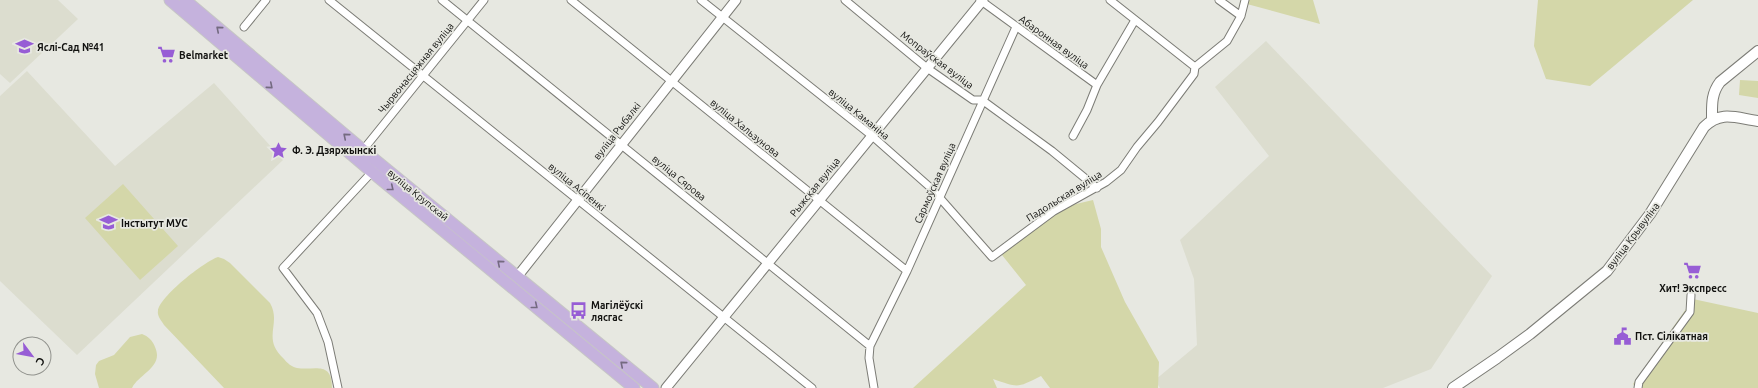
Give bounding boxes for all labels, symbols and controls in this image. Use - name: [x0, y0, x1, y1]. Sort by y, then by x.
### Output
- street label: Абаронная вуліца: [1017, 13, 1091, 71]
- street label: Чырвонасцяжная вуліца: [376, 21, 456, 115]
- one-way arrow: [216, 27, 224, 34]
- street label: Мопраўская вуліца: [899, 29, 975, 91]
- school or university icon: Яслі-Сад №41: [14, 37, 34, 57]
- place label: Яслі-Сад №41: [37, 42, 104, 53]
- supermarket icon: Belmarket: [156, 45, 176, 65]
- place label: Belmarket: [179, 50, 229, 61]
- one-way arrow: [266, 82, 273, 89]
- street label: вуліца Каманіна: [827, 86, 891, 142]
- street label: вуліца Хальзунова: [708, 97, 782, 159]
- street label: вуліца Рыбалкі: [591, 100, 643, 162]
- one-way arrow: [344, 133, 351, 140]
- place icon: Ф. Э. Дзяржынскі: [269, 140, 289, 160]
- street label: Сармоўская вуліца: [912, 141, 958, 225]
- place label: Ф. Э. Дзяржынскі: [292, 145, 376, 156]
- street label: вуліца Сярова: [650, 153, 708, 203]
- street label: Рыжская вуліца: [788, 155, 842, 219]
- street label: вуліца Асіпенкі: [546, 161, 608, 213]
- street label: вуліца Крупскай: [385, 167, 451, 223]
- street label: Падольская вуліца: [1024, 168, 1104, 224]
- one-way arrow: [387, 183, 394, 190]
- street label: вуліца Крывуліна: [1604, 201, 1662, 271]
- school or university icon: Інстытут МУС: [98, 213, 118, 233]
- place label: Інстытут МУС: [121, 218, 188, 229]
- one-way arrow: [498, 261, 505, 268]
- supermarket icon: Хит! Экспресс: [1683, 261, 1703, 281]
- place label: Хит! Экспресс: [1659, 283, 1727, 294]
- place label: Магілёўскі лясгас: [591, 300, 643, 323]
- bus stop icon: Магілёўскі лясгас: [568, 301, 588, 321]
- one-way arrow: [530, 302, 538, 309]
- public building icon: Пст. Сілікатная: [1612, 326, 1632, 346]
- place label: Пст. Сілікатная: [1635, 331, 1708, 342]
- north arrow: [12, 336, 52, 376]
- text: С: [34, 355, 47, 367]
- one-way arrow: [620, 361, 627, 368]

